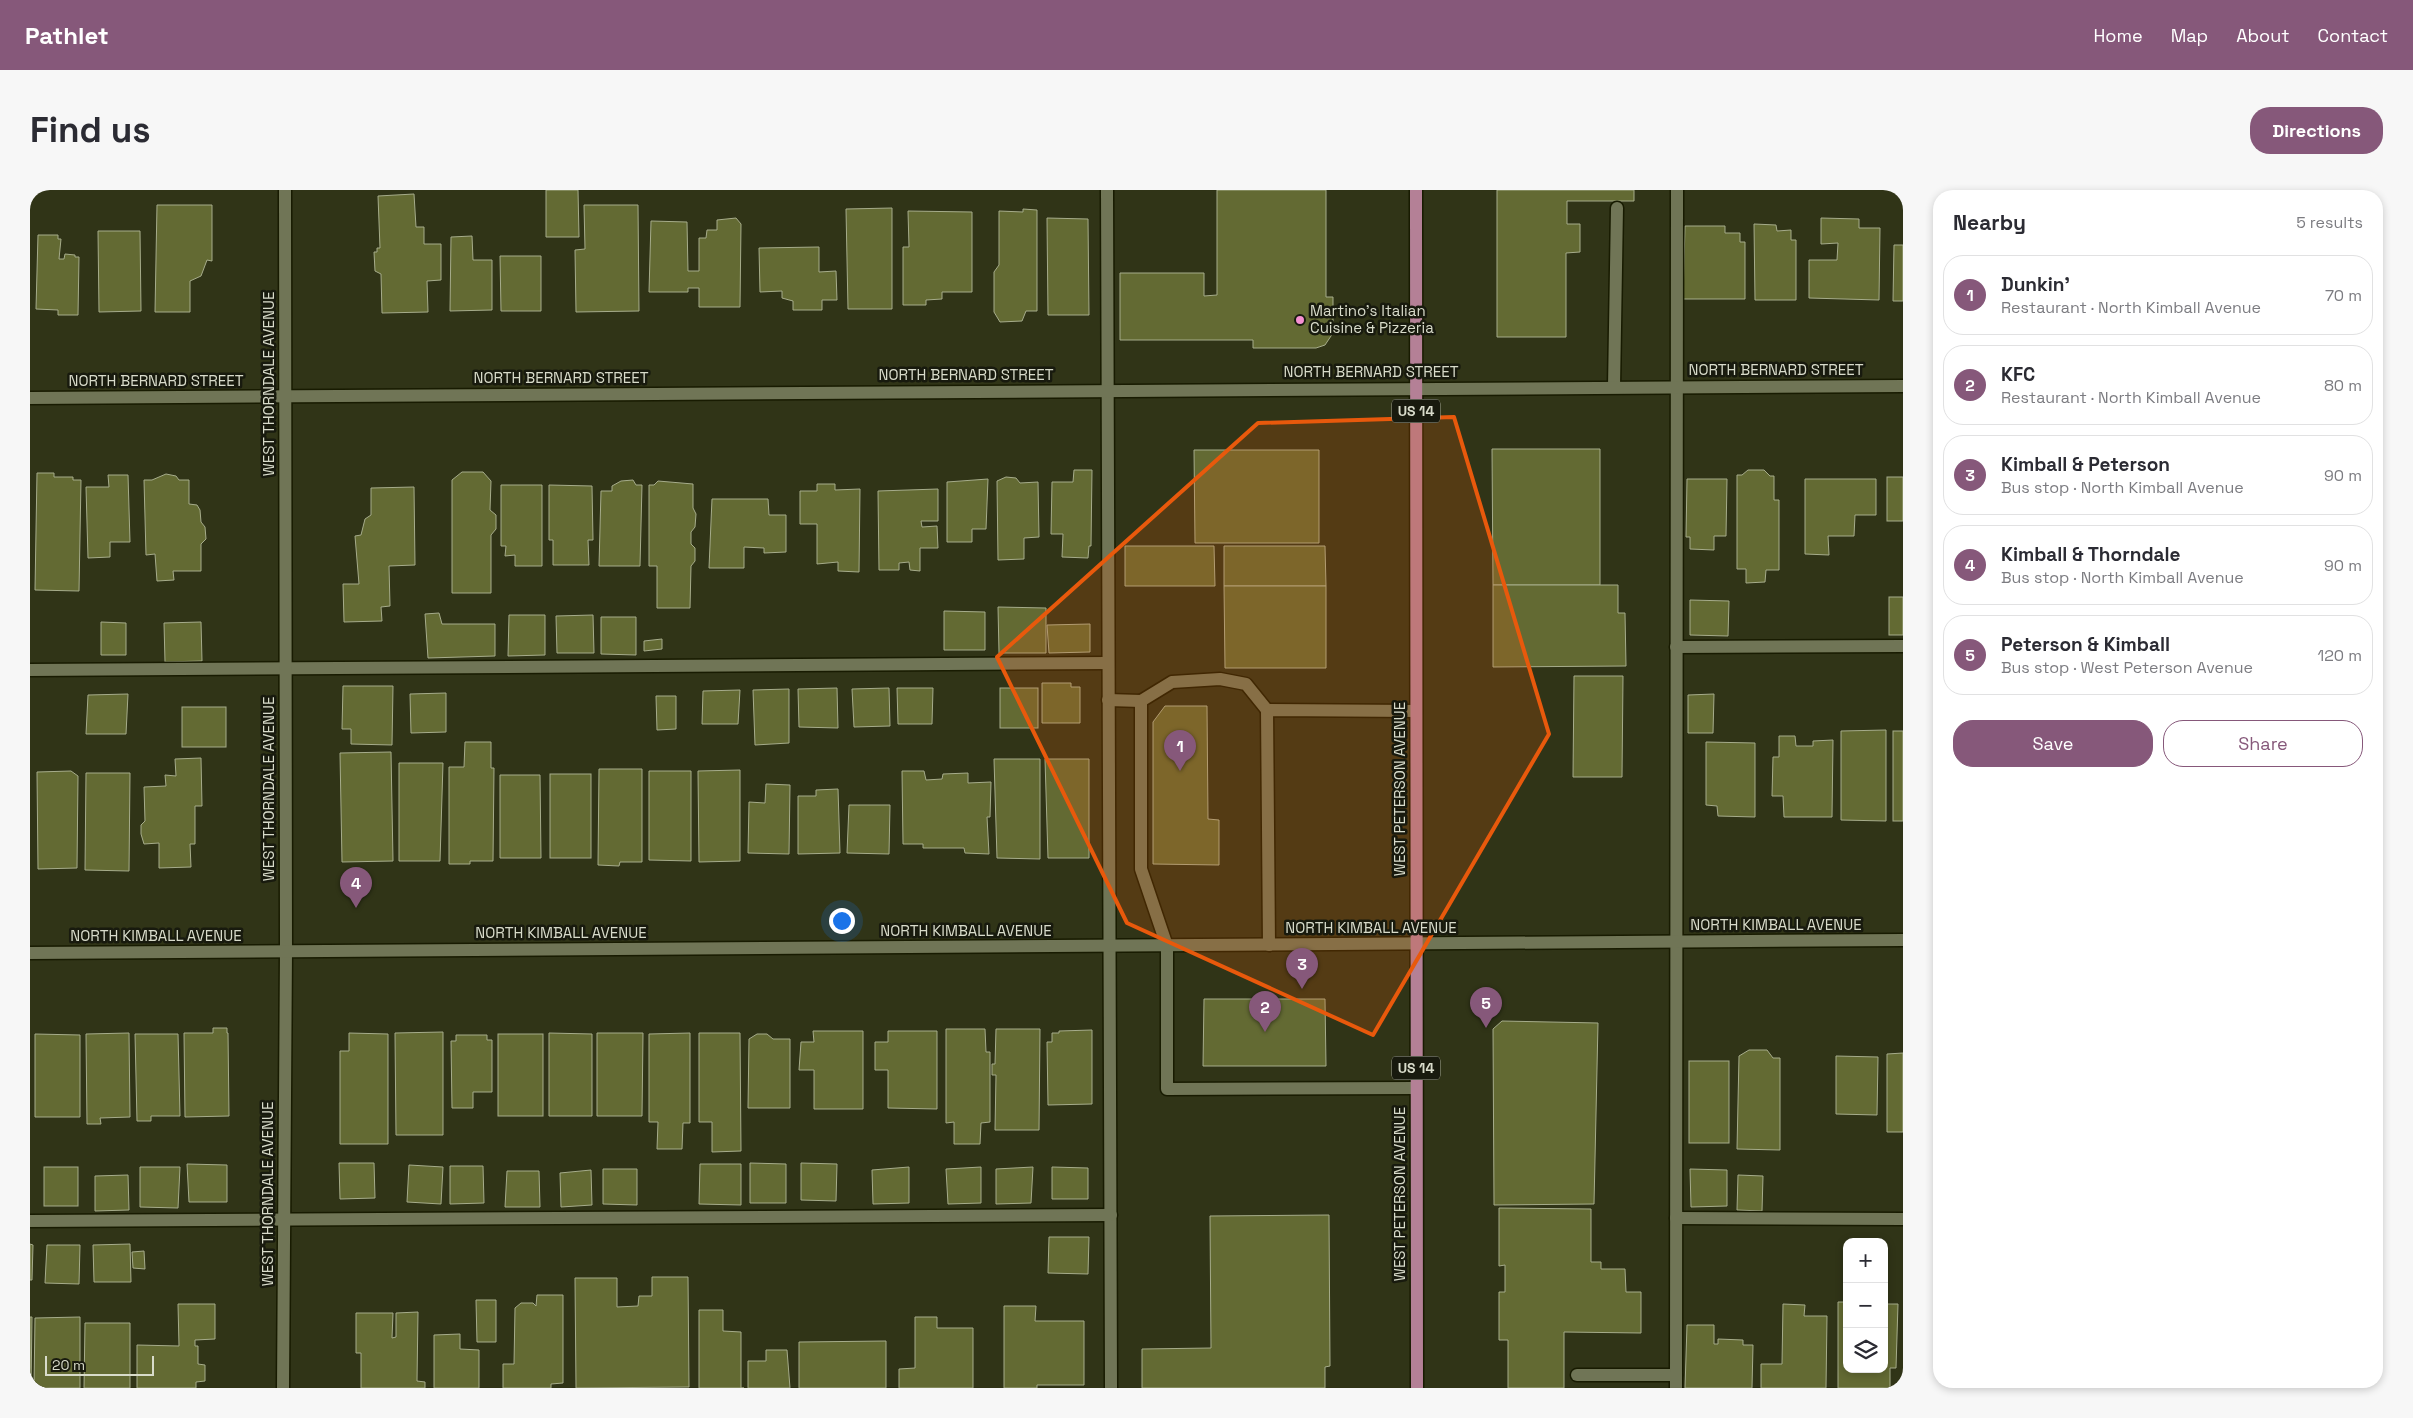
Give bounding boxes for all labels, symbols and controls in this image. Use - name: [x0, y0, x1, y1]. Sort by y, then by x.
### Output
- text: Pathlet: [25, 20, 109, 51]
- text: Home: [2094, 24, 2143, 47]
- text: Map: [2171, 24, 2208, 47]
- text: About: [2236, 24, 2290, 47]
- text: Contact: [2318, 24, 2388, 47]
- button: Directions: [2250, 107, 2383, 154]
- text: Find us: [30, 108, 151, 152]
- text: Nearby: [1953, 209, 2026, 236]
- text: 5 results: [2296, 212, 2363, 233]
- text: Dunkin': [2001, 272, 2070, 297]
- text: 1: [1966, 285, 1974, 306]
- text: 70 m: [2325, 285, 2362, 306]
- street label: WEST THORNDALE AVENUE: [259, 292, 278, 476]
- text: Restaurant · North Kimball Avenue: [2001, 297, 2261, 318]
- place label: Martino’s Italian Cuisine & Pizzeria: [1310, 301, 1434, 337]
- marker: Martino’s Italian Cuisine & Pizzeria: [1294, 314, 1306, 326]
- street label: NORTH BERNARD STREET: [1688, 360, 1864, 379]
- street label: NORTH BERNARD STREET: [1283, 362, 1459, 381]
- text: KFC: [2001, 362, 2035, 387]
- street label: NORTH BERNARD STREET: [878, 365, 1054, 384]
- street label: NORTH BERNARD STREET: [473, 368, 649, 387]
- street label: NORTH BERNARD STREET: [68, 371, 244, 390]
- text: 2: [1965, 375, 1975, 396]
- text: 80 m: [2324, 375, 2362, 396]
- text: Restaurant · North Kimball Avenue: [2001, 387, 2261, 408]
- road number: US 14: [1392, 400, 1440, 422]
- text: Kimball & Peterson: [2001, 452, 2170, 477]
- text: 3: [1965, 465, 1975, 486]
- text: 90 m: [2324, 465, 2362, 486]
- text: Bus stop · North Kimball Avenue: [2001, 477, 2244, 498]
- text: Kimball & Thorndale: [2001, 542, 2181, 567]
- text: 4: [1965, 555, 1975, 576]
- text: 90 m: [2324, 555, 2362, 576]
- text: Bus stop · North Kimball Avenue: [2001, 567, 2244, 588]
- text: Peterson & Kimball: [2001, 632, 2170, 657]
- text: 5: [1965, 645, 1975, 666]
- text: 120 m: [2318, 645, 2362, 666]
- text: Bus stop · West Peterson Avenue: [2001, 657, 2253, 678]
- street label: WEST THORNDALE AVENUE: [259, 697, 278, 881]
- street label: WEST PETERSON AVENUE: [1390, 702, 1409, 876]
- button: Save: [1953, 720, 2153, 767]
- button: Share: [2163, 720, 2363, 767]
- pin: 1: [1164, 730, 1196, 771]
- pin: 4: [340, 867, 372, 908]
- your location: [829, 908, 855, 934]
- street label: NORTH KIMBALL AVENUE: [1690, 915, 1862, 934]
- street label: NORTH KIMBALL AVENUE: [1285, 918, 1457, 937]
- street label: NORTH KIMBALL AVENUE: [880, 921, 1052, 940]
- street label: NORTH KIMBALL AVENUE: [475, 923, 647, 942]
- street label: NORTH KIMBALL AVENUE: [70, 926, 242, 945]
- pin: 3: [1286, 948, 1318, 989]
- pin: 5: [1470, 987, 1502, 1028]
- pin: 2: [1249, 991, 1281, 1032]
- road number: US 14: [1392, 1056, 1440, 1080]
- street label: WEST THORNDALE AVENUE: [258, 1102, 277, 1286]
- street label: WEST PETERSON AVENUE: [1390, 1107, 1409, 1281]
- map controls: [1843, 1238, 1888, 1373]
- button: +: [1843, 1238, 1888, 1283]
- button: −: [1843, 1283, 1888, 1328]
- button: layers: [1843, 1328, 1888, 1373]
- scale bar: [45, 1353, 154, 1376]
- text: 20 m: [52, 1356, 85, 1374]

